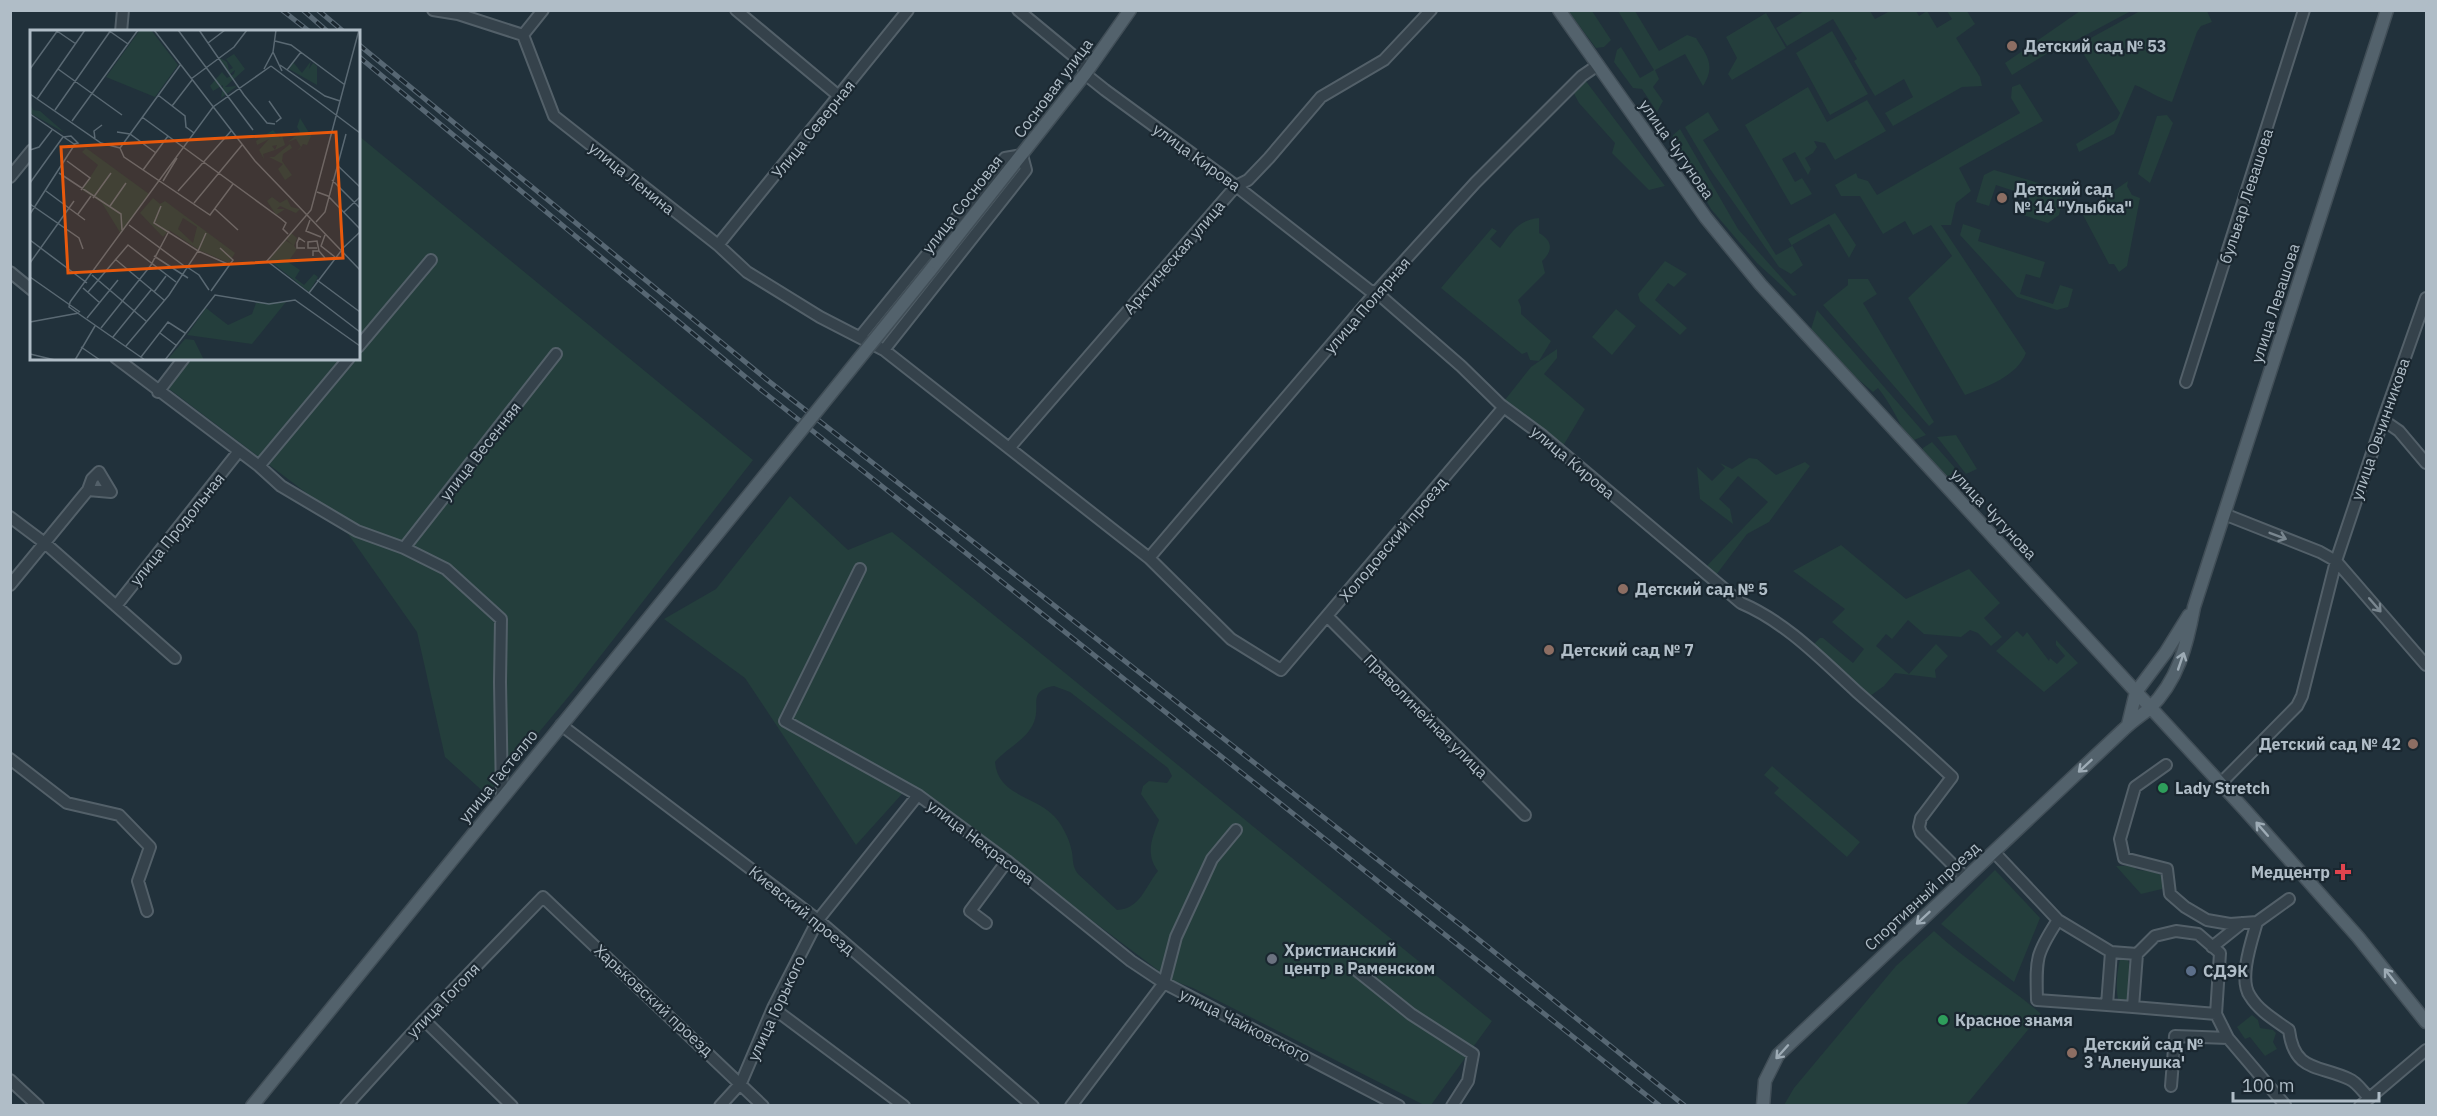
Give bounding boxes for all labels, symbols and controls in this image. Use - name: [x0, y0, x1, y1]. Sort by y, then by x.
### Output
- inset map: [30, 30, 360, 360]
- street label: Сосновая улица: [1009, 34, 1097, 142]
- place label: Детский сад № 53: [2024, 36, 2166, 56]
- marker: Детский сад № 53: [2005, 39, 2019, 53]
- street label: Улица Северная: [767, 76, 859, 182]
- street label: улица Чугунова: [1635, 95, 1719, 203]
- street label: улица Кирова: [1149, 118, 1245, 196]
- street label: бульвар Левашова: [2215, 126, 2277, 266]
- street label: улица Ленина: [585, 137, 679, 219]
- street label: улица Сосновая: [917, 151, 1007, 257]
- place label: Детский сад № 14 "Улыбка": [2014, 179, 2132, 217]
- marker: Детский сад № 14 "Улыбка": [1995, 191, 2009, 205]
- street label: Арктическая улица: [1119, 196, 1229, 318]
- street label: улица Левашова: [2246, 240, 2304, 365]
- street label: улица Полярная: [1320, 253, 1414, 357]
- street label: улица Овчинникова: [2346, 355, 2414, 503]
- street label: улица Весенняя: [435, 398, 525, 504]
- street label: улица Кирова: [1527, 421, 1619, 503]
- street label: улица Чугунова: [1947, 464, 2042, 564]
- street label: улица Продольная: [125, 468, 229, 590]
- street label: Холодовский проезд: [1335, 472, 1451, 606]
- one-way arrow: [2269, 531, 2287, 542]
- place label: Детский сад № 5: [1635, 579, 1768, 599]
- marker: Детский сад № 5: [1616, 582, 1630, 596]
- one-way arrow: [2368, 597, 2382, 612]
- place label: Детский сад № 7: [1561, 640, 1694, 660]
- marker: Детский сад № 7: [1542, 643, 1556, 657]
- street label: Праволинейная улица: [1360, 650, 1493, 783]
- one-way arrow: [2176, 652, 2187, 671]
- street label: улица Гастелло: [454, 725, 542, 827]
- place label: Детский сад № 42: [2259, 734, 2401, 754]
- marker: Детский сад № 42: [2406, 737, 2420, 751]
- one-way arrow: [2078, 758, 2093, 773]
- place label: Lady Stretch: [2175, 778, 2270, 798]
- marker: Lady Stretch: [2156, 781, 2170, 795]
- street label: улица Некрасова: [923, 795, 1039, 889]
- one-way arrow: [2255, 822, 2269, 837]
- street label: Спортивный проезд: [1860, 837, 1984, 955]
- street label: Киевский проезд: [745, 861, 859, 959]
- place label: Медцентр: [2251, 862, 2330, 882]
- marker: Медцентр: [2334, 863, 2352, 881]
- one-way arrow: [1916, 911, 1931, 925]
- street label: Харьковский проезд: [590, 940, 718, 1061]
- place label: Христианский центр в Раменском: [1284, 940, 1435, 978]
- street label: улица Горького: [743, 952, 809, 1064]
- marker: Христианский центр в Раменском: [1265, 952, 1279, 966]
- street label: улица Гоголя: [402, 958, 484, 1042]
- place label: СДЭК: [2203, 961, 2248, 981]
- marker: СДЭК: [2184, 964, 2198, 978]
- one-way arrow: [2384, 969, 2397, 985]
- street label: улица Чайковского: [1176, 983, 1314, 1067]
- place label: Красное знамя: [1955, 1010, 2073, 1030]
- marker: Красное знамя: [1936, 1013, 1950, 1027]
- place label: Детский сад № 3 'Аленушка': [2084, 1034, 2203, 1072]
- one-way arrow: [1775, 1045, 1789, 1060]
- marker: Детский сад № 3 'Аленушка': [2065, 1046, 2079, 1060]
- scale bar: [2233, 1065, 2378, 1103]
- text: 100 m: [2242, 1074, 2294, 1097]

